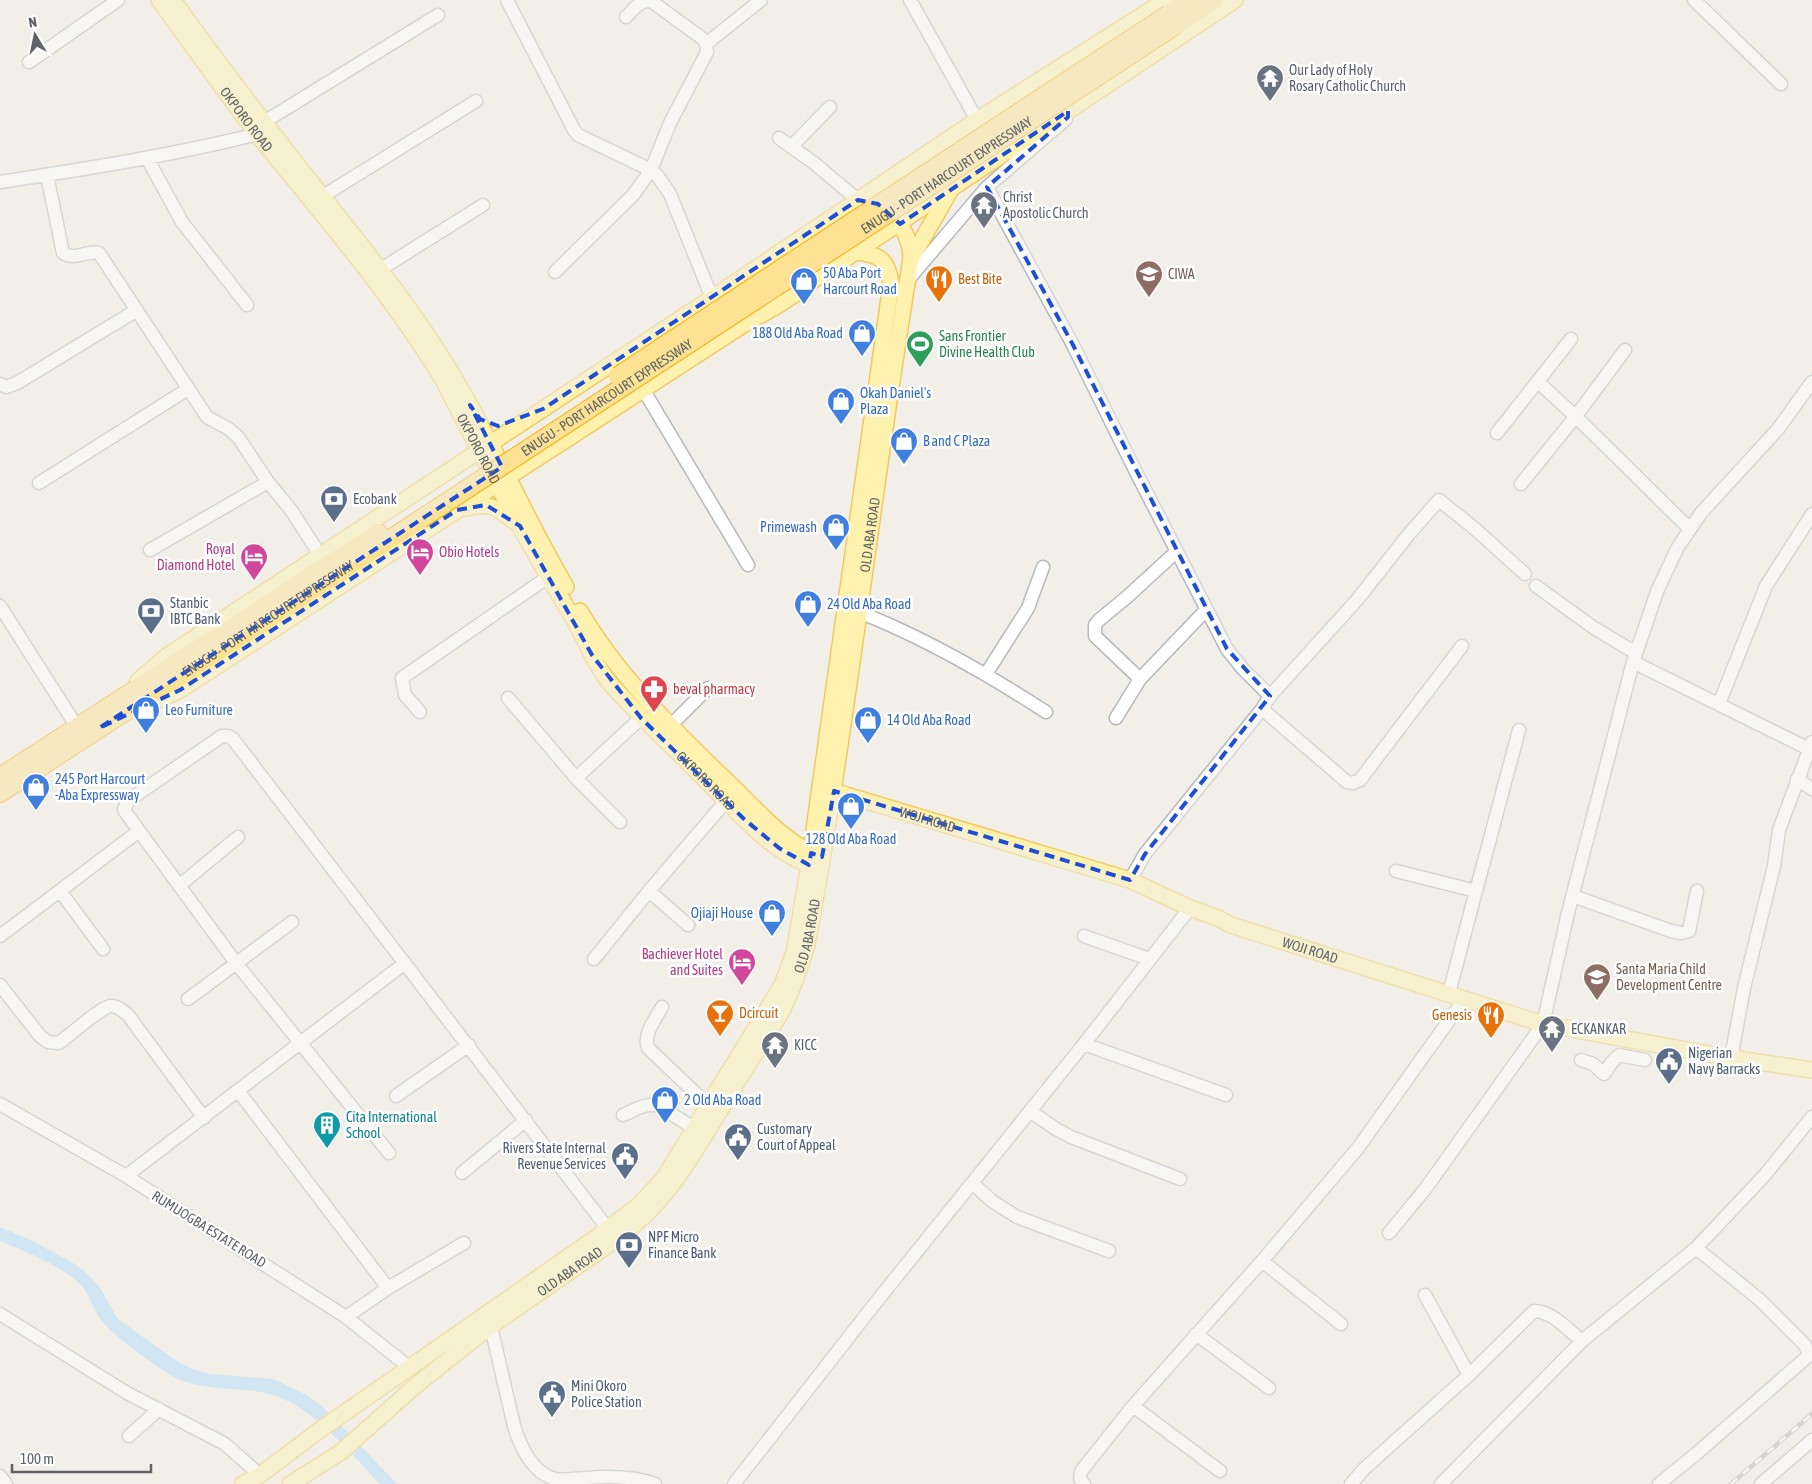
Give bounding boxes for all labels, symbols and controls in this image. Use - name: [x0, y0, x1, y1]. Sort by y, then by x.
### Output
- north arrow: [10, 10, 60, 60]
- text: N: [27, 14, 38, 31]
- place label: Our Lady of Holy Rosary Catholic Church: [1289, 62, 1406, 94]
- temple icon: Our Lady of Holy Rosary Catholic Church: [1255, 63, 1285, 102]
- street label: OKPORO ROAD: [217, 84, 276, 155]
- street label: ENUGU - PORT HARCOURT EXPRESSWAY: [858, 113, 1036, 237]
- place label: Christ Apostolic Church: [1003, 189, 1088, 221]
- temple icon: Christ Apostolic Church: [969, 190, 999, 229]
- school or university icon: CIWA: [1134, 259, 1164, 298]
- restaurant icon: Best Bite: [924, 264, 954, 303]
- place label: 50 Aba Port Harcourt Road: [823, 265, 897, 297]
- shop icon: 50 Aba Port Harcourt Road: [789, 266, 819, 305]
- place label: CIWA: [1168, 266, 1195, 282]
- place label: Best Bite: [958, 271, 1002, 287]
- shop icon: 188 Old Aba Road: [847, 318, 877, 357]
- place label: 188 Old Aba Road: [752, 325, 843, 341]
- place label: Sans Frontier Divine Health Club: [939, 328, 1035, 360]
- sports icon: Sans Frontier Divine Health Club: [905, 329, 935, 368]
- street label: ENUGU - PORT HARCOURT EXPRESSWAY: [518, 335, 696, 459]
- place label: Okah Daniel's Plaza: [860, 385, 931, 417]
- shop icon: Okah Daniel's Plaza: [826, 386, 856, 425]
- street label: OKPORO ROAD: [454, 411, 503, 487]
- shop icon: B and C Plaza: [889, 426, 919, 465]
- place label: B and C Plaza: [923, 433, 990, 449]
- bank icon: Ecobank: [319, 484, 349, 523]
- place label: Ecobank: [353, 491, 397, 507]
- street label: OLD ABA ROAD: [857, 496, 883, 573]
- shop icon: Primewash: [821, 512, 851, 551]
- place label: Primewash: [760, 519, 817, 535]
- hotel icon: Obio Hotels: [405, 537, 435, 576]
- place label: Royal Diamond Hotel: [157, 541, 235, 573]
- hotel icon: Royal Diamond Hotel: [239, 542, 269, 581]
- place label: Obio Hotels: [439, 544, 499, 560]
- street label: ENUGU - PORT HARCOURT EXPRESSWAY: [179, 556, 358, 680]
- shop icon: 24 Old Aba Road: [793, 589, 823, 628]
- place label: Stanbic IBTC Bank: [170, 595, 220, 627]
- bank icon: Stanbic IBTC Bank: [136, 596, 166, 635]
- place label: 24 Old Aba Road: [827, 596, 911, 612]
- pharmacy icon: beval pharmacy: [639, 674, 669, 713]
- place label: beval pharmacy: [673, 681, 755, 697]
- shop icon: Leo Furniture: [131, 695, 161, 734]
- place label: Leo Furniture: [165, 702, 233, 718]
- shop icon: 14 Old Aba Road: [853, 705, 883, 744]
- place label: 14 Old Aba Road: [887, 712, 971, 728]
- street label: OKPORO ROAD: [673, 748, 739, 814]
- place label: 245 Port Harcourt -Aba Expressway: [55, 771, 145, 803]
- shop icon: 245 Port Harcourt -Aba Expressway: [21, 772, 51, 811]
- shop icon: 128 Old Aba Road: [836, 791, 866, 830]
- street label: WOJI ROAD: [898, 803, 958, 835]
- place label: 128 Old Aba Road: [806, 831, 896, 847]
- shop icon: Ojiaji House: [757, 898, 787, 937]
- street label: OLD ABA ROAD: [791, 898, 823, 975]
- place label: Ojiaji House: [691, 905, 753, 921]
- street label: WOJI ROAD: [1280, 934, 1340, 966]
- place label: Bachiever Hotel and Suites: [642, 946, 723, 978]
- hotel icon: Bachiever Hotel and Suites: [727, 947, 757, 986]
- place label: Santa Maria Child Development Centre: [1616, 961, 1722, 993]
- school or university icon: Santa Maria Child Development Centre: [1582, 962, 1612, 1001]
- bar icon: Dcircuit: [705, 998, 735, 1037]
- restaurant icon: Genesis: [1476, 1000, 1506, 1039]
- place label: Dcircuit: [739, 1005, 779, 1021]
- place label: Genesis: [1432, 1007, 1472, 1023]
- temple icon: ECKANKAR: [1537, 1014, 1567, 1053]
- place label: ECKANKAR: [1571, 1021, 1626, 1037]
- temple icon: KICC: [760, 1030, 790, 1069]
- place label: KICC: [794, 1037, 817, 1053]
- place label: Nigerian Navy Barracks: [1688, 1045, 1760, 1077]
- public building icon: Nigerian Navy Barracks: [1654, 1046, 1684, 1085]
- shop icon: 2 Old Aba Road: [650, 1085, 680, 1124]
- place label: 2 Old Aba Road: [684, 1092, 761, 1108]
- place label: Cita International School: [346, 1109, 437, 1141]
- building icon: Cita International School: [312, 1110, 342, 1149]
- place label: Customary Court of Appeal: [757, 1121, 836, 1153]
- public building icon: Customary Court of Appeal: [723, 1122, 753, 1161]
- place label: Rivers State Internal Revenue Services: [502, 1140, 606, 1172]
- public building icon: Rivers State Internal Revenue Services: [610, 1141, 640, 1180]
- street label: RUMUOGBA ESTATE ROAD: [149, 1187, 269, 1271]
- place label: NPF Micro Finance Bank: [648, 1229, 717, 1261]
- bank icon: NPF Micro Finance Bank: [614, 1230, 644, 1269]
- street label: OLD ABA ROAD: [534, 1243, 605, 1300]
- place label: Mini Okoro Police Station: [571, 1378, 642, 1410]
- public building icon: Mini Okoro Police Station: [537, 1379, 567, 1418]
- scale bar: [12, 1442, 151, 1474]
- text: 100 m: [20, 1450, 54, 1467]

